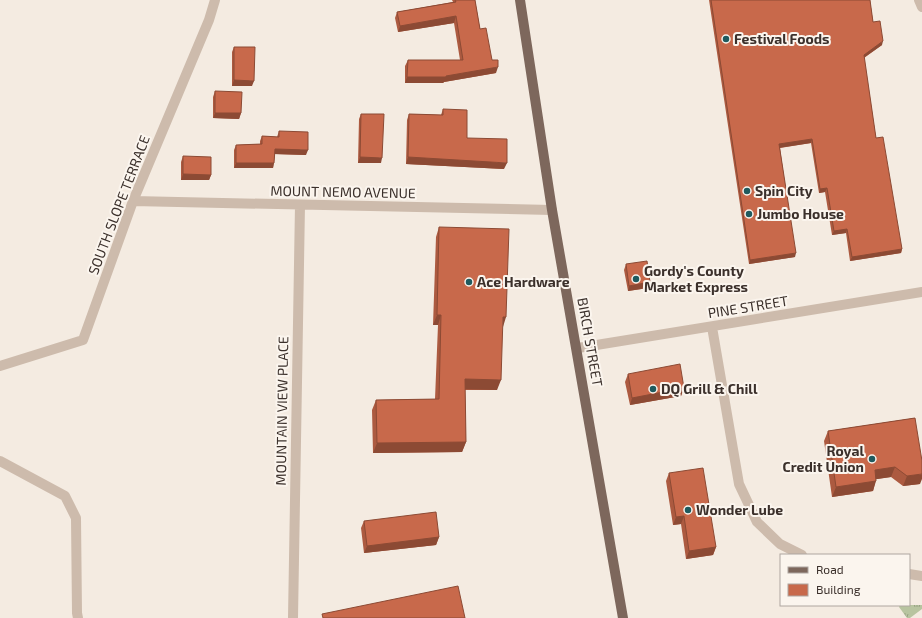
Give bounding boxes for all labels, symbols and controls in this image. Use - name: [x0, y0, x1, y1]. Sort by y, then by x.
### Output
- place label: Festival Foods: [734, 30, 830, 47]
- marker: Festival Foods: [721, 34, 731, 44]
- street label: SOUTH SLOPE TERRACE: [84, 133, 153, 277]
- street label: MOUNT NEMO AVENUE: [270, 182, 416, 201]
- place label: Spin City: [755, 182, 813, 199]
- marker: Spin City: [742, 186, 752, 196]
- place label: Jumbo House: [757, 205, 844, 222]
- marker: Jumbo House: [744, 209, 754, 219]
- place label: Gordy's County Market Express: [644, 262, 748, 295]
- place label: Ace Hardware: [477, 273, 570, 290]
- marker: Gordy's County Market Express: [631, 274, 641, 284]
- marker: Ace Hardware: [464, 277, 474, 287]
- street label: PINE STREET: [706, 292, 789, 321]
- street label: BIRCH STREET: [574, 296, 607, 388]
- street label: MOUNTAIN VIEW PLACE: [272, 336, 291, 486]
- place label: DQ Grill & Chill: [661, 380, 758, 398]
- marker: DQ Grill & Chill: [648, 384, 658, 394]
- place label: Royal Credit Union: [782, 442, 864, 475]
- marker: Royal Credit Union: [867, 454, 877, 464]
- place label: Wonder Lube: [696, 501, 783, 518]
- marker: Wonder Lube: [683, 505, 693, 515]
- legend: [780, 554, 910, 606]
- text: Road: [816, 562, 844, 576]
- text: Building: [816, 582, 861, 596]

